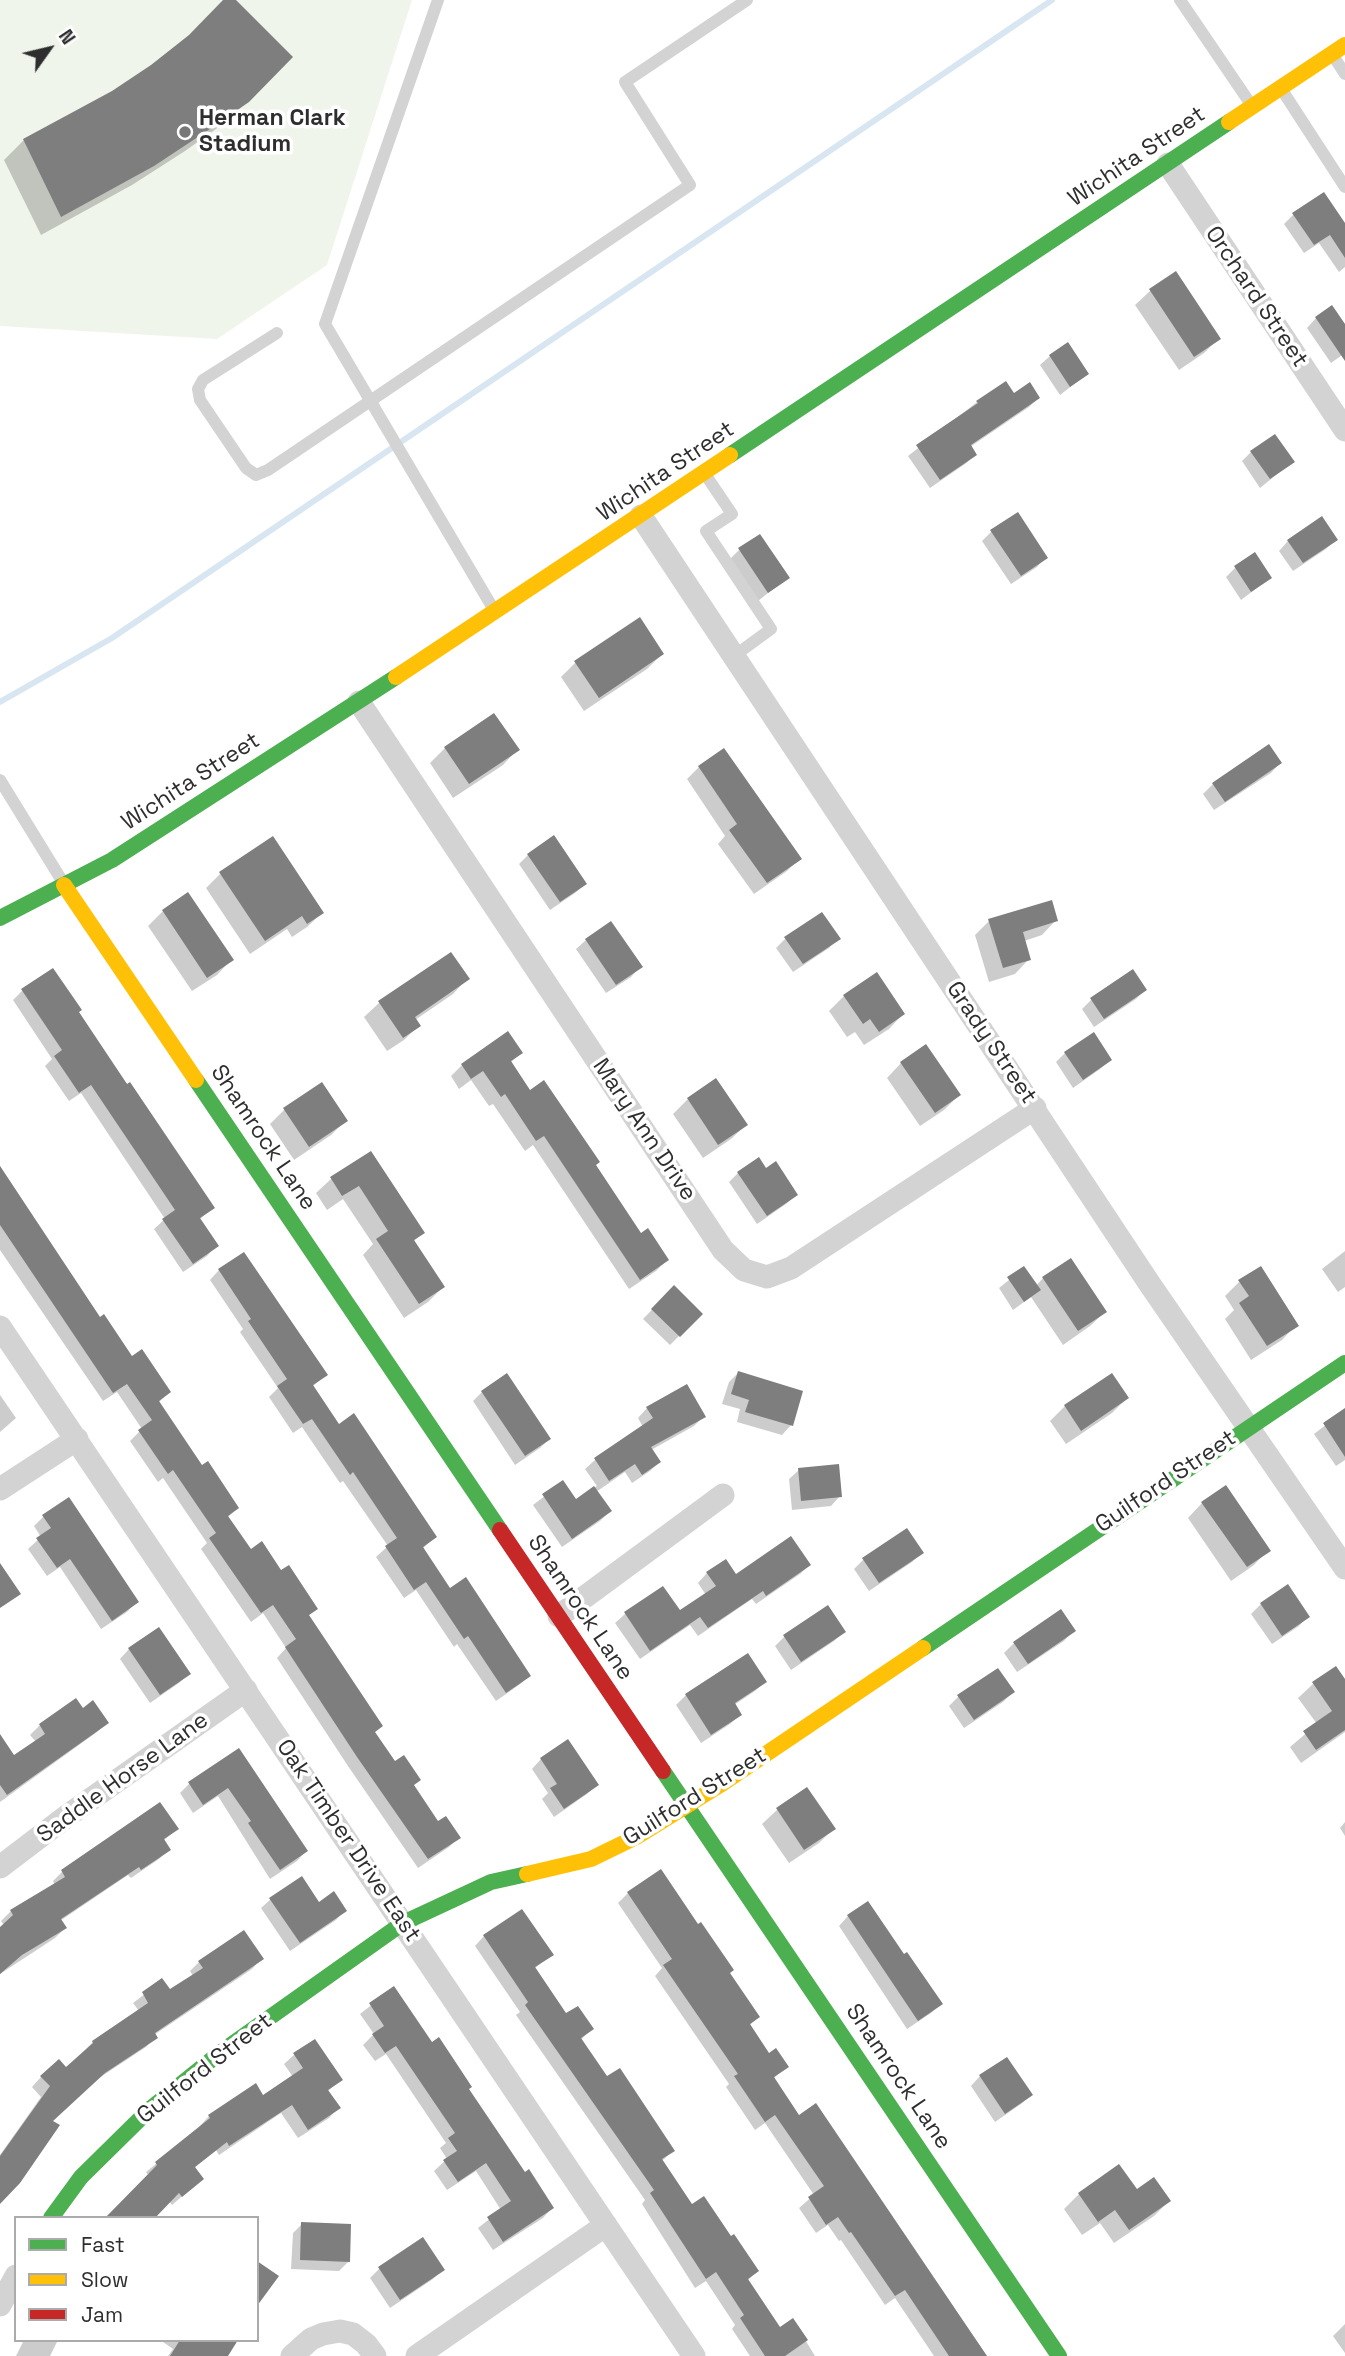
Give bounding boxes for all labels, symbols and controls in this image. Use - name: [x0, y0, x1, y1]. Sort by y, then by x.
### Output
- north arrow: [14, 14, 84, 84]
- text: N: [53, 25, 81, 49]
- street label: Wichita Street: [1063, 101, 1211, 213]
- place label: Herman Clark Stadium: [199, 105, 346, 159]
- marker: Herman Clark Stadium: [177, 124, 193, 140]
- street label: Orchard Street: [1199, 221, 1313, 373]
- street label: Wichita Street: [592, 416, 740, 528]
- street label: Wichita Street: [117, 727, 265, 837]
- street label: Grady Street: [940, 977, 1042, 1109]
- street label: Mary Ann Drive: [586, 1054, 702, 1206]
- street label: Shamrock Lane: [204, 1060, 322, 1216]
- street label: Guilford Street: [1090, 1425, 1242, 1539]
- street label: Shamrock Lane: [521, 1530, 639, 1686]
- street label: Saddle Horse Lane: [32, 1707, 214, 1849]
- street label: Oak Timber Drive East: [270, 1735, 426, 1947]
- street label: Guilford Street: [618, 1742, 772, 1852]
- street label: Shamrock Lane: [839, 1999, 957, 2155]
- street label: Guilford Street: [132, 2008, 278, 2130]
- legend: [14, 2216, 259, 2342]
- text: Fast: [81, 2231, 125, 2258]
- text: Slow: [81, 2266, 129, 2293]
- text: Jam: [81, 2301, 123, 2328]

